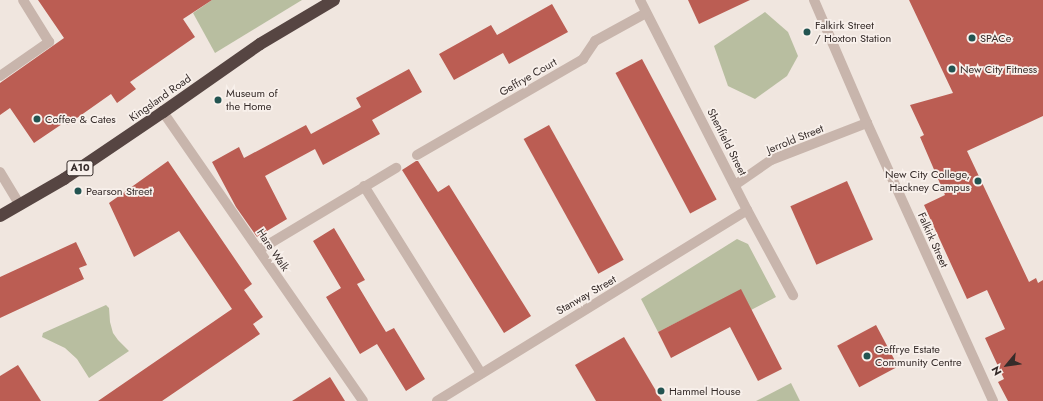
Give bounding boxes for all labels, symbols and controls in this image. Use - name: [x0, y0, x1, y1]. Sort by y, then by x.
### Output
- place label: Falkirk Street / Hoxton Station: [815, 19, 891, 45]
- marker: Falkirk Street / Hoxton Station: [802, 27, 812, 37]
- place label: SPACe: [980, 31, 1011, 45]
- marker: SPACe: [967, 33, 977, 43]
- street label: Geffrye Court: [497, 55, 559, 99]
- place label: New City Fitness: [960, 62, 1037, 76]
- marker: New City Fitness: [947, 64, 957, 74]
- street label: Kingsland Road: [127, 72, 193, 124]
- place label: Museum of the Home: [226, 87, 278, 113]
- marker: Museum of the Home: [213, 95, 223, 105]
- street label: Shenfield Street: [704, 106, 750, 178]
- place label: Coffee & Cates: [45, 112, 116, 126]
- marker: Coffee & Cates: [32, 114, 42, 124]
- street label: Jerrold Street: [765, 122, 825, 156]
- road number: A10: [66, 160, 94, 176]
- place label: New City College, Hackney Campus: [885, 168, 970, 194]
- marker: New City College, Hackney Campus: [973, 176, 983, 186]
- place label: Pearson Street: [86, 184, 152, 198]
- marker: Pearson Street: [73, 186, 83, 196]
- street label: Falkirk Street: [915, 210, 951, 270]
- street label: Hare Walk: [254, 226, 292, 274]
- street label: Stanway Street: [554, 273, 618, 317]
- place label: Geffrye Estate Community Centre: [875, 343, 962, 369]
- north arrow: [987, 345, 1027, 385]
- marker: Geffrye Estate Community Centre: [862, 351, 872, 361]
- text: N: [987, 363, 1006, 379]
- place label: Hammel House: [669, 384, 741, 398]
- marker: Hammel House: [656, 386, 666, 396]

